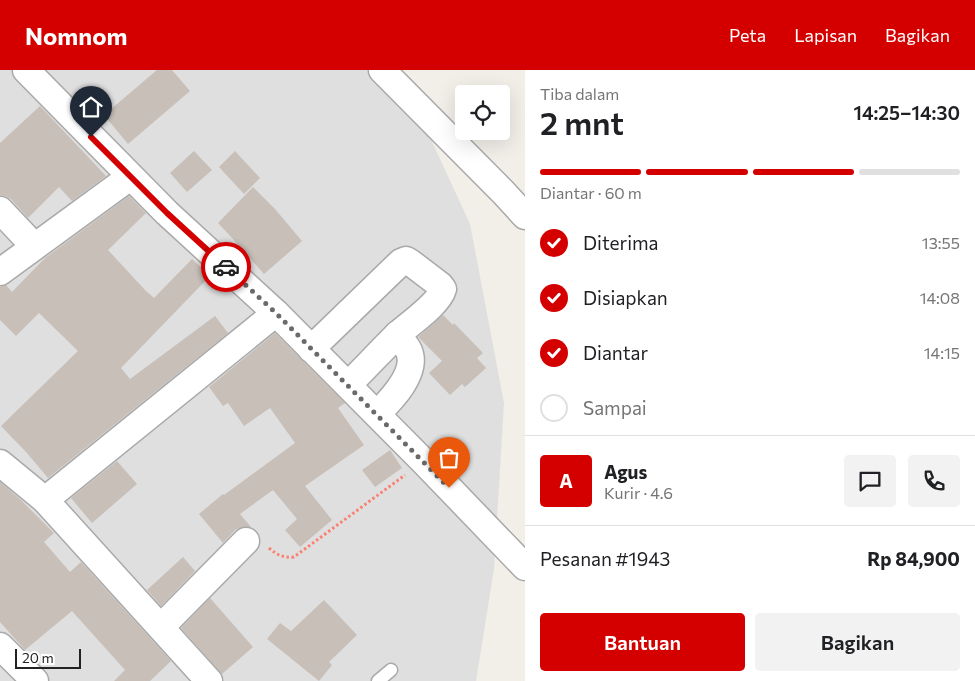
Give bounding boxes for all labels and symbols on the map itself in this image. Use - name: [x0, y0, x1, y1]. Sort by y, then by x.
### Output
- pin: [70, 86, 112, 137]
- courier: [201, 242, 251, 292]
- pin: [428, 437, 470, 488]
- scale bar: [15, 646, 81, 669]

